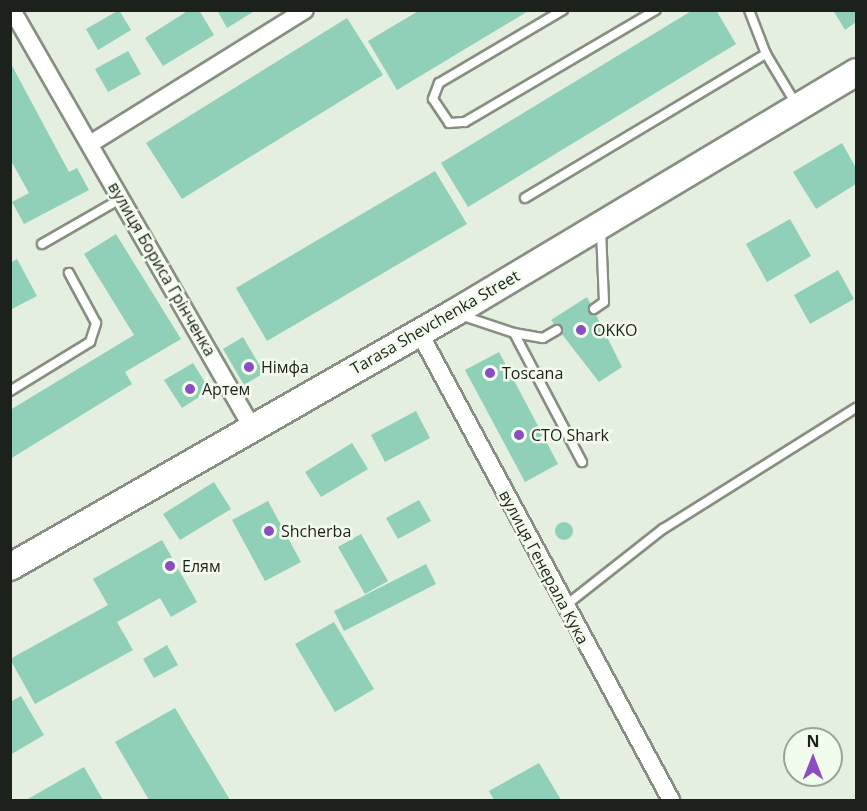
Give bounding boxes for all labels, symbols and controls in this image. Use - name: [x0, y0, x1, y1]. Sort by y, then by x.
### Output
- street label: вулиця Бориса Грінченка: [104, 179, 220, 359]
- street label: Tarasa Shevchenka Street: [347, 266, 523, 378]
- place label: OKKO: [593, 320, 637, 340]
- marker: OKKO: [574, 323, 588, 337]
- place label: Німфа: [261, 357, 309, 377]
- marker: Німфа: [242, 360, 256, 374]
- place label: Toscana: [502, 363, 563, 383]
- marker: Toscana: [483, 366, 497, 380]
- place label: Артем: [202, 379, 250, 399]
- marker: Артем: [183, 382, 197, 396]
- place label: СТО Shark: [531, 425, 609, 445]
- marker: СТО Shark: [512, 428, 526, 442]
- street label: вулиця Генерала Кука: [495, 487, 593, 647]
- place label: Shcherba: [281, 521, 351, 541]
- marker: Shcherba: [262, 524, 276, 538]
- place label: Елям: [182, 556, 221, 576]
- marker: Елям: [163, 559, 177, 573]
- north arrow: [783, 727, 843, 787]
- text: N: [806, 730, 820, 752]

